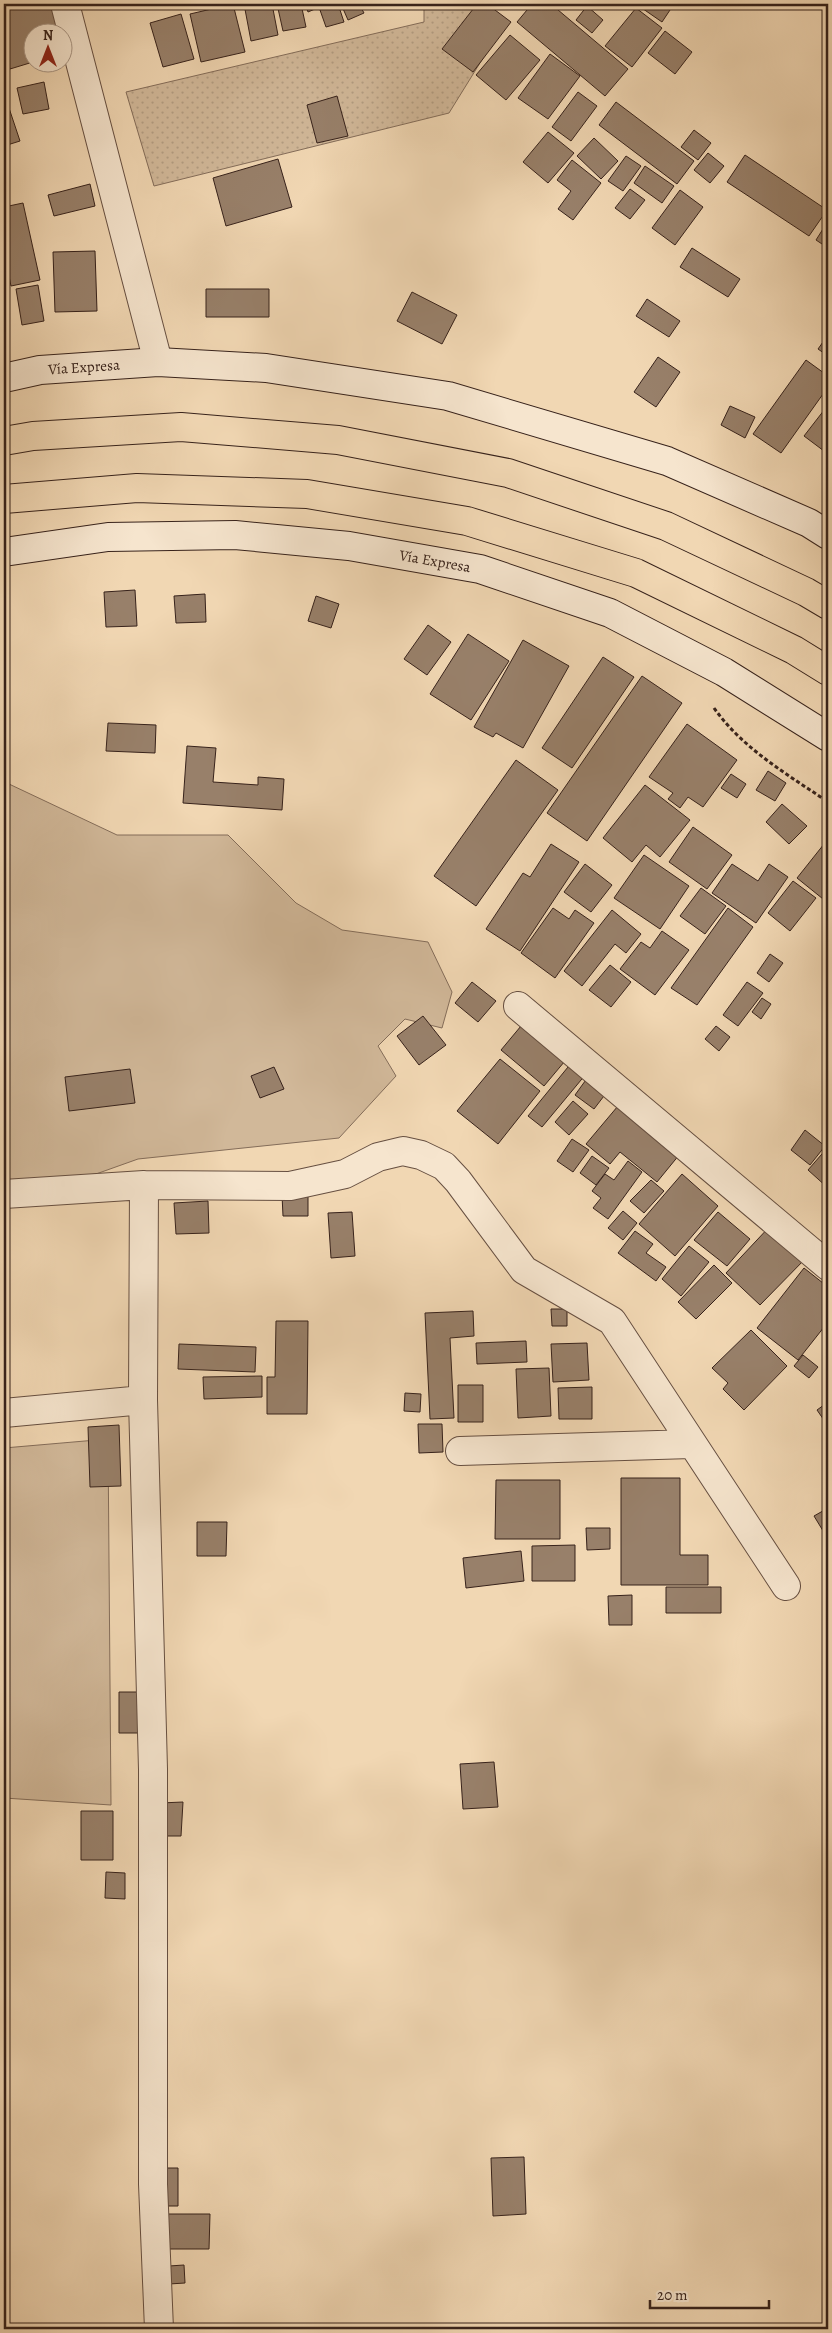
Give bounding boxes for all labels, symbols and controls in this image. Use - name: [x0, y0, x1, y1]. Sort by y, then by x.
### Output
- north arrow: [22, 22, 72, 72]
- text: N: [43, 26, 53, 45]
- street label: Vía Expresa: [46, 355, 121, 379]
- street label: Vía Expresa: [397, 545, 472, 577]
- scale bar: [650, 2278, 768, 2310]
- text: 20 m: [657, 2285, 688, 2305]

